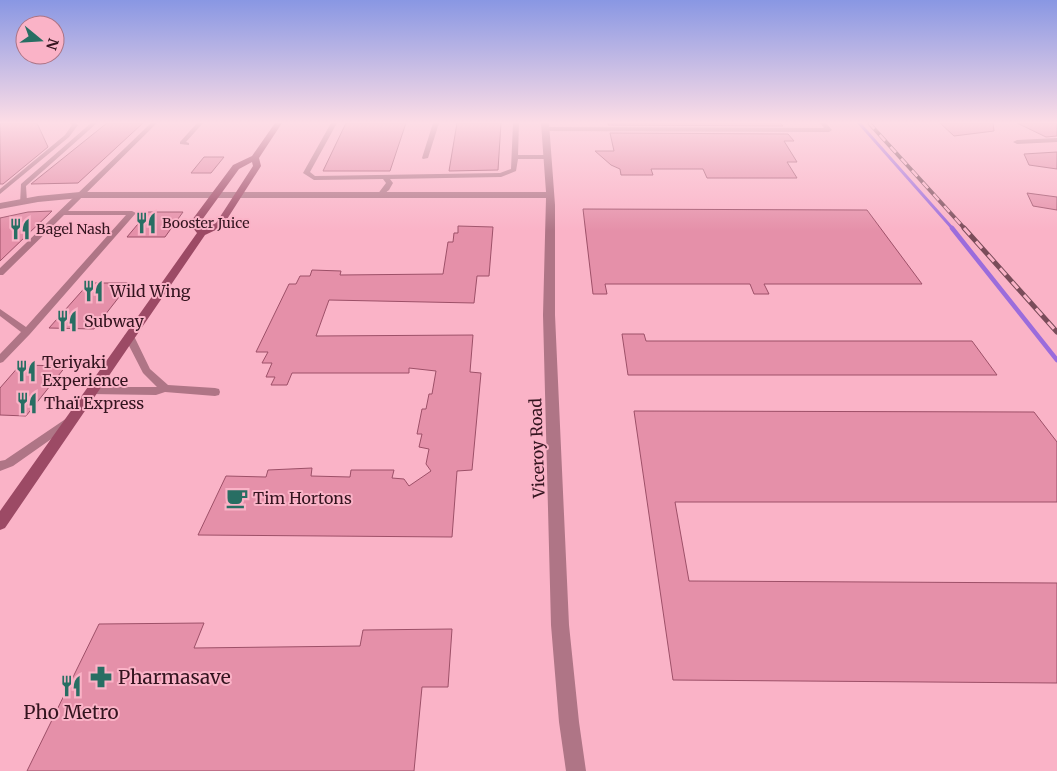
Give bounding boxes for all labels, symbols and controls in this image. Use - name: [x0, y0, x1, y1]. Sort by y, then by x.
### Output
- north arrow: [15, 15, 65, 65]
- text: N: [42, 36, 63, 52]
- restaurant icon: Booster Juice: [133, 210, 159, 236]
- place label: Booster Juice: [162, 214, 250, 232]
- restaurant icon: Bagel Nash: [7, 216, 33, 242]
- place label: Bagel Nash: [36, 220, 111, 238]
- restaurant icon: Wild Wing: [80, 278, 106, 304]
- place label: Wild Wing: [109, 281, 191, 301]
- restaurant icon: Subway: [54, 308, 80, 334]
- place label: Subway: [84, 311, 144, 331]
- place label: Teriyaki Experience: [42, 352, 128, 390]
- restaurant icon: Teriyaki Experience: [13, 358, 39, 384]
- restaurant icon: Thaï Express: [14, 390, 40, 416]
- place label: Thaï Express: [44, 393, 144, 413]
- street label: Viceroy Road: [525, 397, 549, 499]
- cafe icon: Tim Hortons: [224, 485, 250, 511]
- place label: Tim Hortons: [253, 488, 352, 508]
- pharmacy icon: Pharmasave: [88, 664, 114, 690]
- place label: Pharmasave: [118, 665, 231, 689]
- restaurant icon: Pho Metro: [58, 673, 84, 699]
- place label: Pho Metro: [23, 700, 119, 724]

